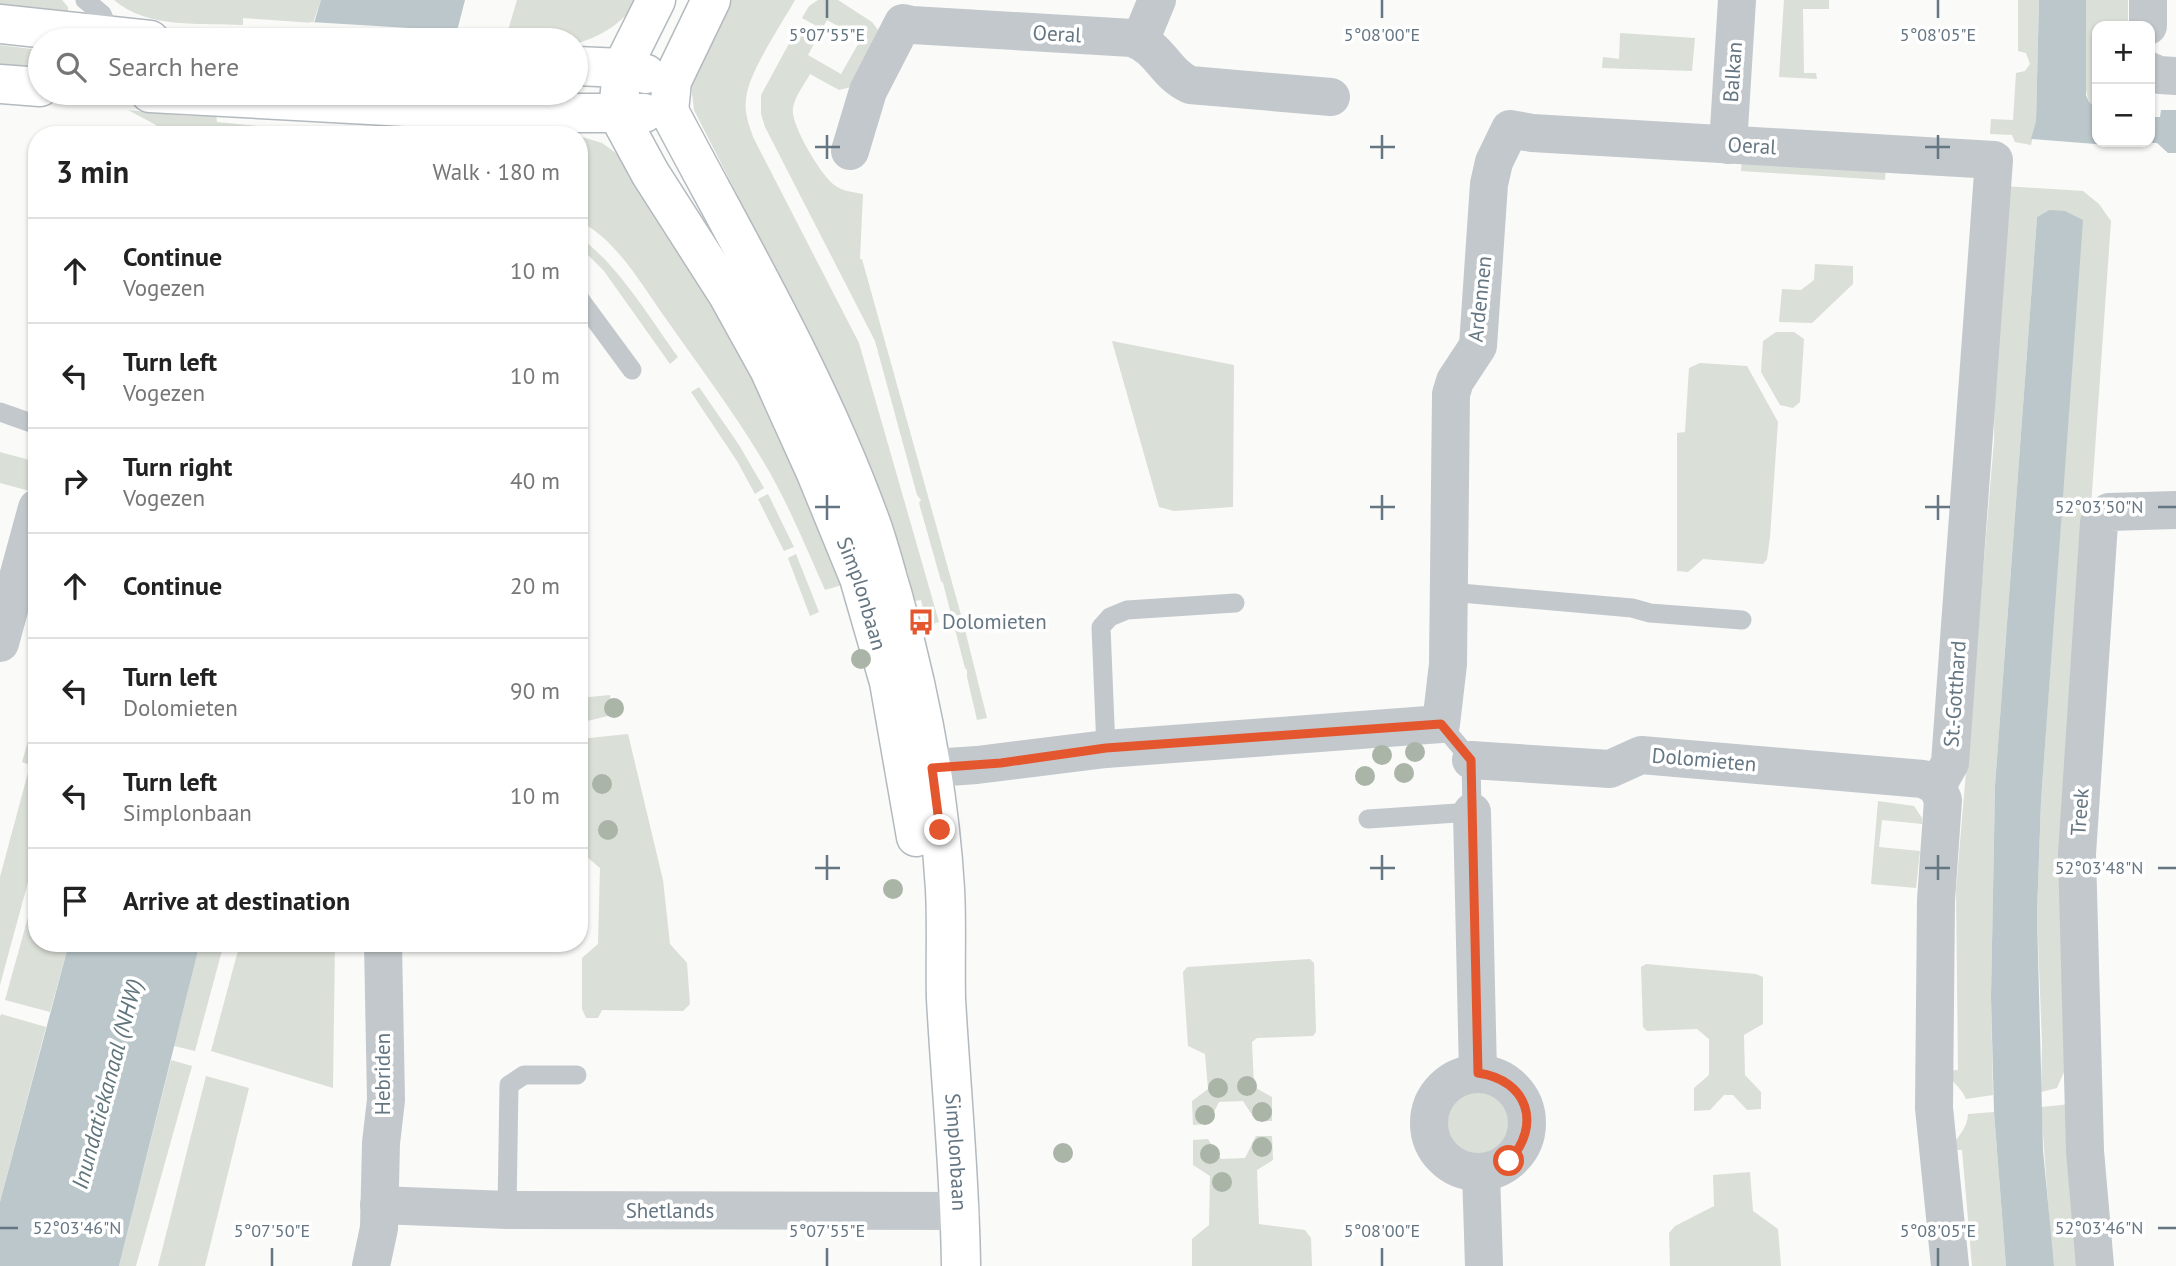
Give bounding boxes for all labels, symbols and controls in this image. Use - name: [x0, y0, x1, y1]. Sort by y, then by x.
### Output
- street label: Oeral: [1032, 19, 1082, 48]
- map controls: [2092, 21, 2155, 147]
- button: +: [2092, 21, 2155, 84]
- text: 5°07'55"E: [789, 23, 865, 46]
- text: 5°08'00"E: [1344, 23, 1420, 46]
- text: 5°08'05"E: [1900, 23, 1976, 46]
- search box: [28, 28, 588, 105]
- street label: Balkan: [1717, 41, 1748, 103]
- icon: search: [52, 48, 90, 86]
- text: Search here: [108, 50, 239, 83]
- button: −: [2092, 84, 2155, 147]
- street label: Oeral: [1727, 131, 1777, 160]
- text: 3 min: [56, 152, 129, 191]
- text: Walk · 180 m: [433, 157, 560, 186]
- text: Continue: [123, 240, 222, 273]
- icon: ahead: [56, 252, 94, 290]
- street label: Ardennen: [1462, 255, 1497, 343]
- text: 10 m: [510, 256, 560, 285]
- text: Vogezen: [123, 273, 205, 302]
- text: Turn left: [123, 345, 217, 378]
- icon: left: [56, 357, 94, 395]
- text: 10 m: [510, 361, 560, 390]
- text: Vogezen: [123, 378, 205, 407]
- text: Turn right: [123, 450, 232, 483]
- icon: right: [56, 462, 94, 500]
- text: 40 m: [510, 466, 560, 495]
- text: Vogezen: [123, 483, 205, 512]
- text: 52°03'50"N: [2055, 495, 2143, 518]
- street label: Simplonbaan: [831, 533, 893, 653]
- icon: ahead: [56, 567, 94, 605]
- text: Continue: [123, 569, 222, 602]
- text: 20 m: [510, 571, 560, 600]
- bus stop icon: Dolomieten: [906, 607, 936, 637]
- place label: Dolomieten: [942, 608, 1047, 635]
- street label: St.-Gotthard: [1937, 640, 1972, 748]
- text: Turn left: [123, 660, 217, 693]
- icon: left: [56, 672, 94, 710]
- text: 90 m: [510, 676, 560, 705]
- text: Dolomieten: [123, 693, 238, 722]
- street label: Dolomieten: [1651, 741, 1757, 778]
- text: Turn left: [123, 765, 217, 798]
- icon: left: [56, 777, 94, 815]
- text: 10 m: [510, 781, 560, 810]
- street label: Treek: [2064, 787, 2095, 837]
- text: Simplonbaan: [123, 798, 252, 827]
- route end: [924, 814, 955, 845]
- text: 52°03'48"N: [2055, 856, 2143, 879]
- icon: arrive: [56, 882, 94, 920]
- text: Arrive at destination: [123, 884, 350, 917]
- water label: Inundatiekanaal (NHW): [65, 976, 149, 1192]
- street label: Hebriden: [369, 1033, 396, 1115]
- street label: Simplonbaan: [939, 1092, 973, 1211]
- route start: [1493, 1145, 1524, 1176]
- street label: Shetlands: [626, 1197, 714, 1224]
- text: 52°03'46"N: [33, 1216, 121, 1239]
- text: 52°03'46"N: [2055, 1216, 2143, 1239]
- text: 5°07'50"E: [234, 1219, 310, 1242]
- text: 5°07'55"E: [789, 1219, 865, 1242]
- text: 5°08'00"E: [1344, 1219, 1420, 1242]
- text: 5°08'05"E: [1900, 1219, 1976, 1242]

